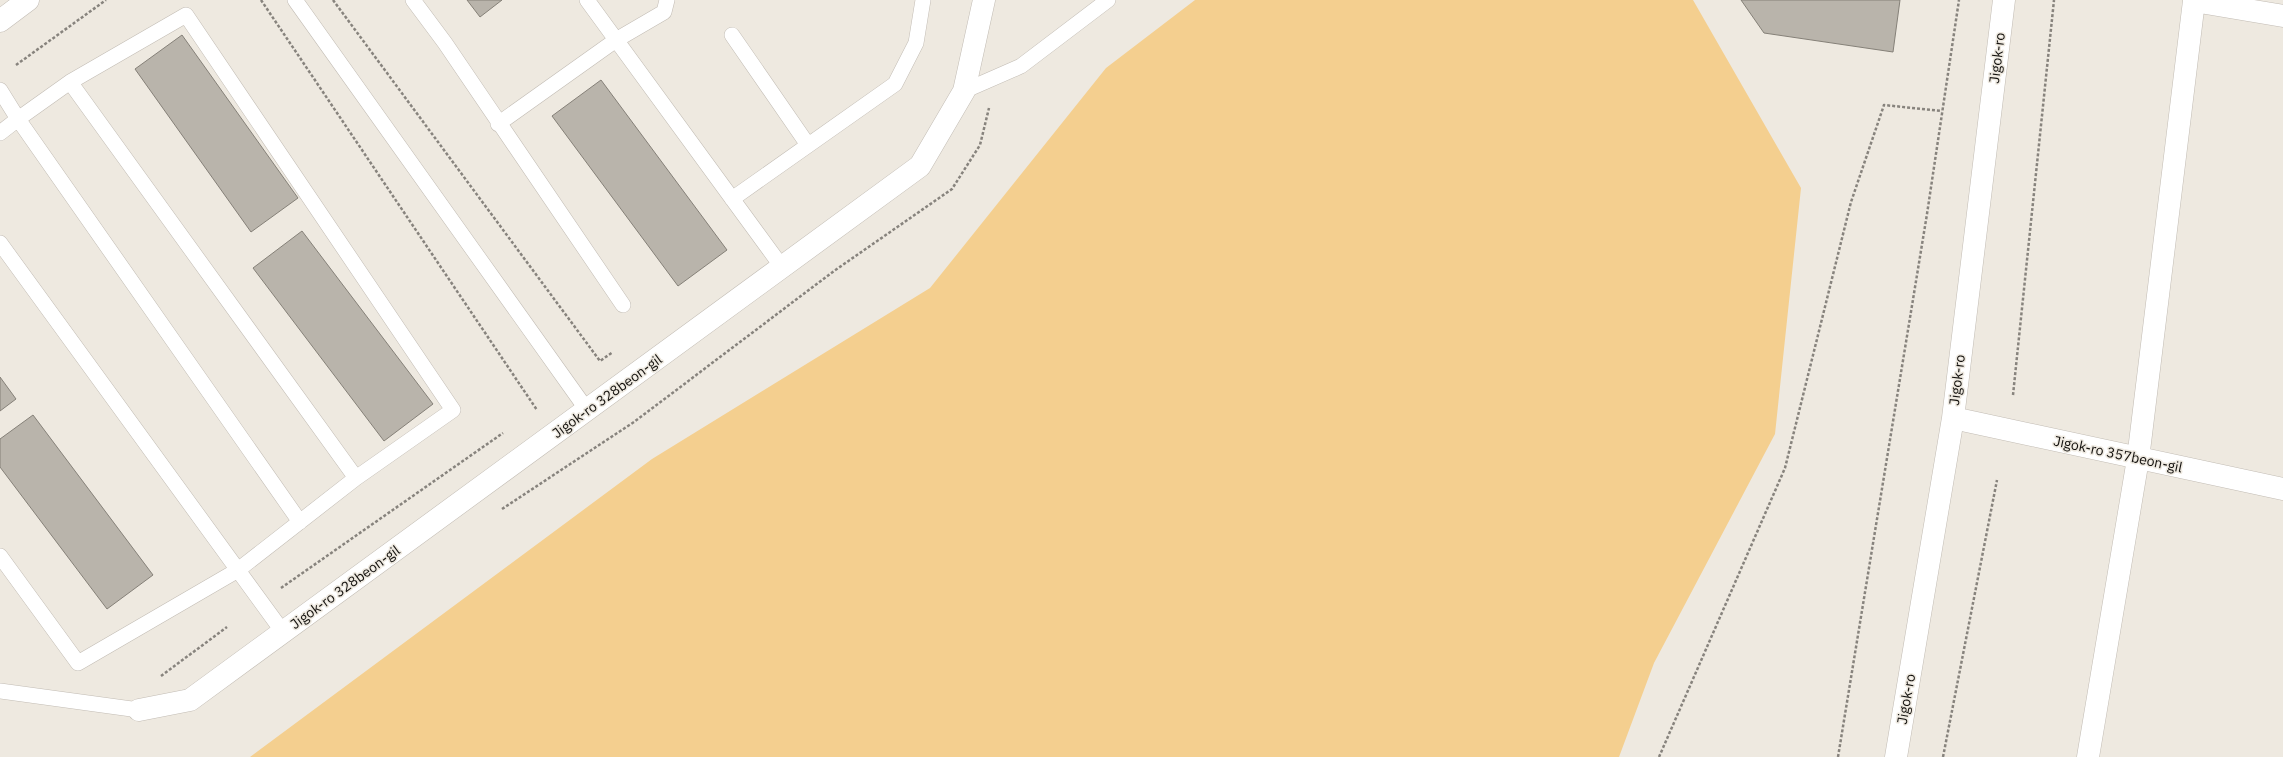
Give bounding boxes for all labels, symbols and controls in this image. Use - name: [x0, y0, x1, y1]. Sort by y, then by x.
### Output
- street label: Jigok-ro: [1985, 31, 2009, 84]
- street label: Jigok-ro 328beon-gil: [549, 350, 666, 442]
- street label: Jigok-ro: [1945, 353, 1969, 406]
- street label: Jigok-ro 357beon-gil: [2052, 432, 2184, 477]
- street label: Jigok-ro 328beon-gil: [287, 541, 404, 633]
- street label: Jigok-ro: [1893, 672, 1919, 726]

